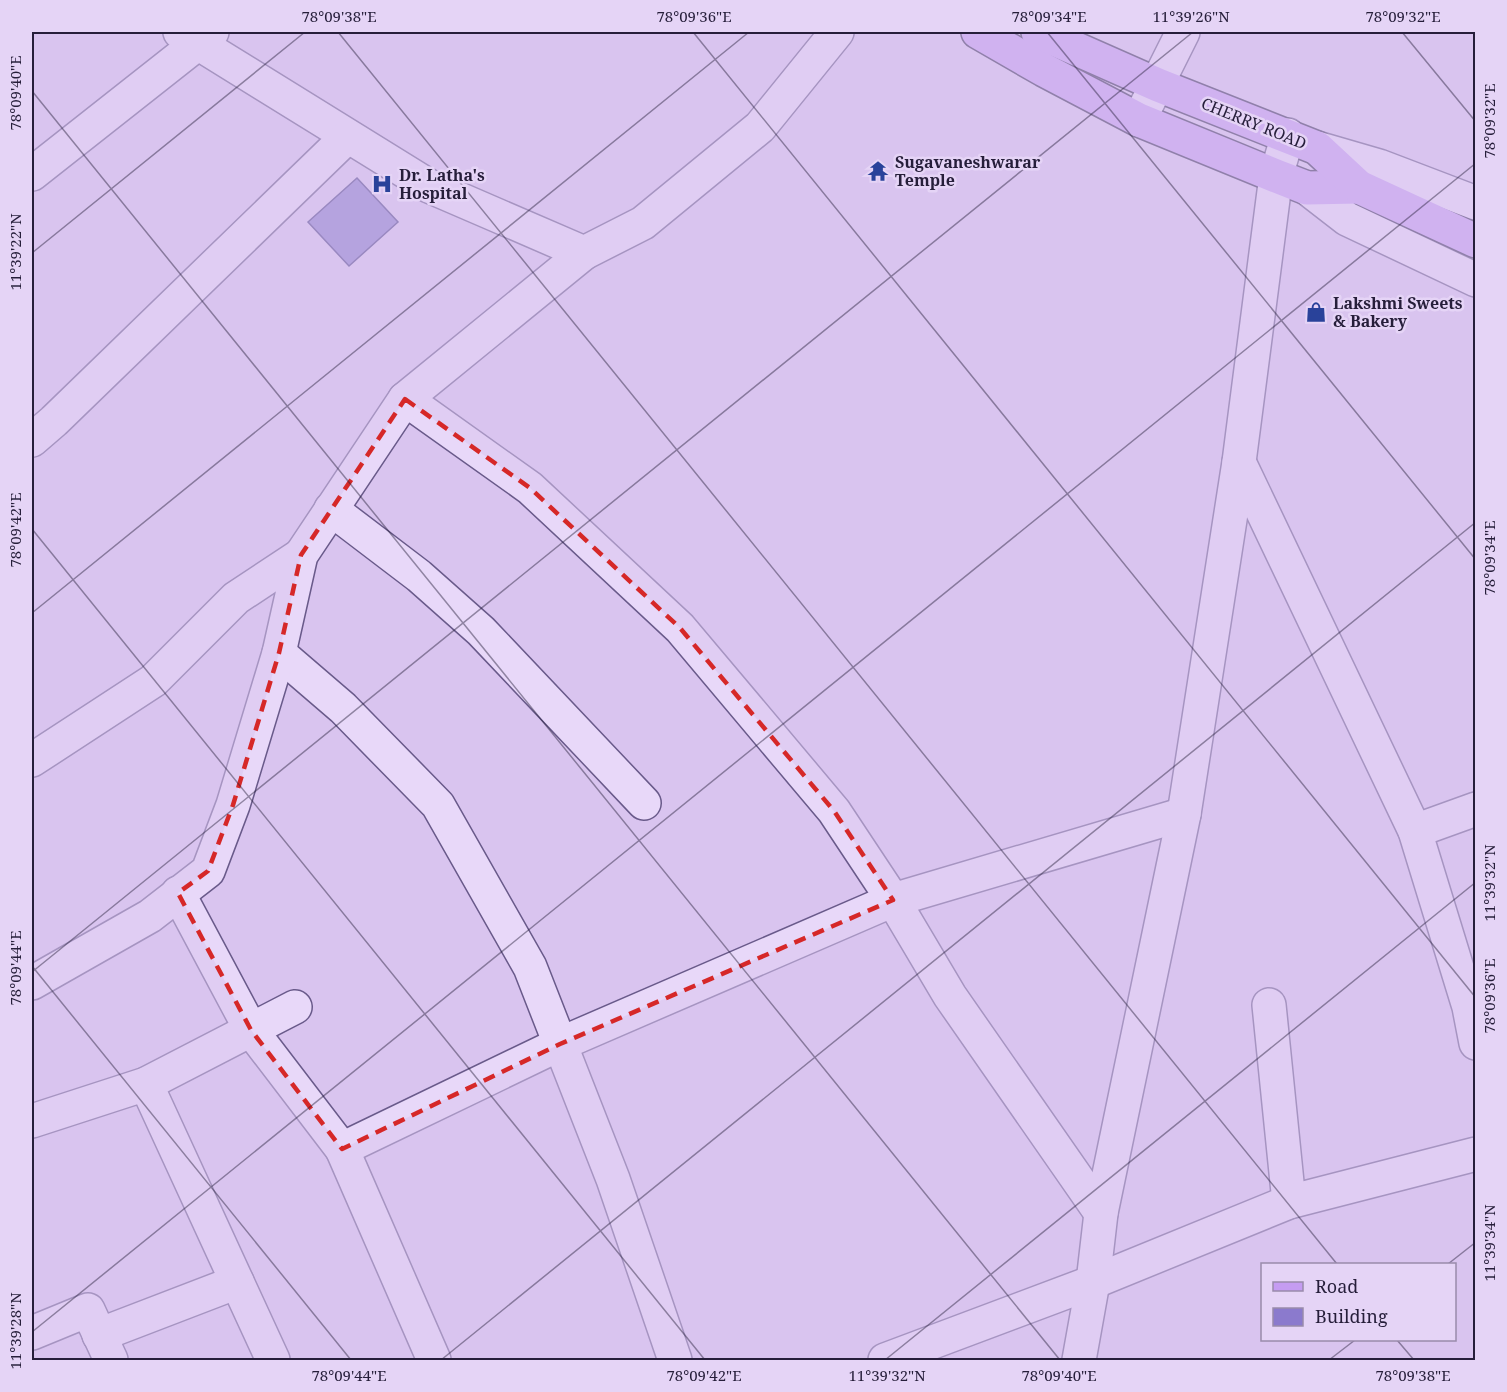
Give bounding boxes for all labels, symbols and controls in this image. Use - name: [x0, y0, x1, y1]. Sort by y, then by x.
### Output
- text: 78°09'38"E: [301, 6, 377, 26]
- text: 78°09'36"E: [656, 6, 732, 26]
- text: 78°09'34"E: [1011, 6, 1087, 26]
- text: 11°39'26"N: [1152, 6, 1230, 26]
- text: 78°09'32"E: [1365, 6, 1441, 26]
- text: 78°09'40"E: [5, 55, 25, 131]
- text: 78°09'32"E: [1479, 83, 1499, 159]
- street label: CHERRY ROAD: [1198, 92, 1310, 154]
- place label: Sugavaneshwarar Temple: [895, 151, 1041, 191]
- temple icon: Sugavaneshwarar Temple: [866, 159, 890, 183]
- place label: Dr. Latha's Hospital: [399, 164, 485, 204]
- hospital icon: Dr. Latha's Hospital: [370, 172, 394, 196]
- text: 11°39'22"N: [5, 213, 25, 291]
- place label: Lakshmi Sweets & Bakery: [1333, 292, 1463, 332]
- shop icon: Lakshmi Sweets & Bakery: [1304, 300, 1328, 324]
- text: 78°09'42"E: [5, 492, 25, 568]
- text: 78°09'34"E: [1479, 520, 1499, 596]
- text: 11°39'32"N: [1479, 844, 1499, 922]
- text: 78°09'44"E: [5, 930, 25, 1006]
- text: 78°09'36"E: [1479, 958, 1499, 1034]
- text: 11°39'34"N: [1479, 1204, 1499, 1282]
- legend: [1261, 1263, 1456, 1341]
- text: Road: [1315, 1274, 1358, 1298]
- text: 11°39'28"N: [5, 1292, 25, 1370]
- text: Building: [1315, 1304, 1388, 1328]
- text: 78°09'44"E: [311, 1365, 387, 1385]
- text: 78°09'42"E: [666, 1365, 742, 1385]
- text: 11°39'32"N: [848, 1365, 926, 1385]
- text: 78°09'40"E: [1021, 1365, 1097, 1385]
- text: 78°09'38"E: [1375, 1365, 1451, 1385]

